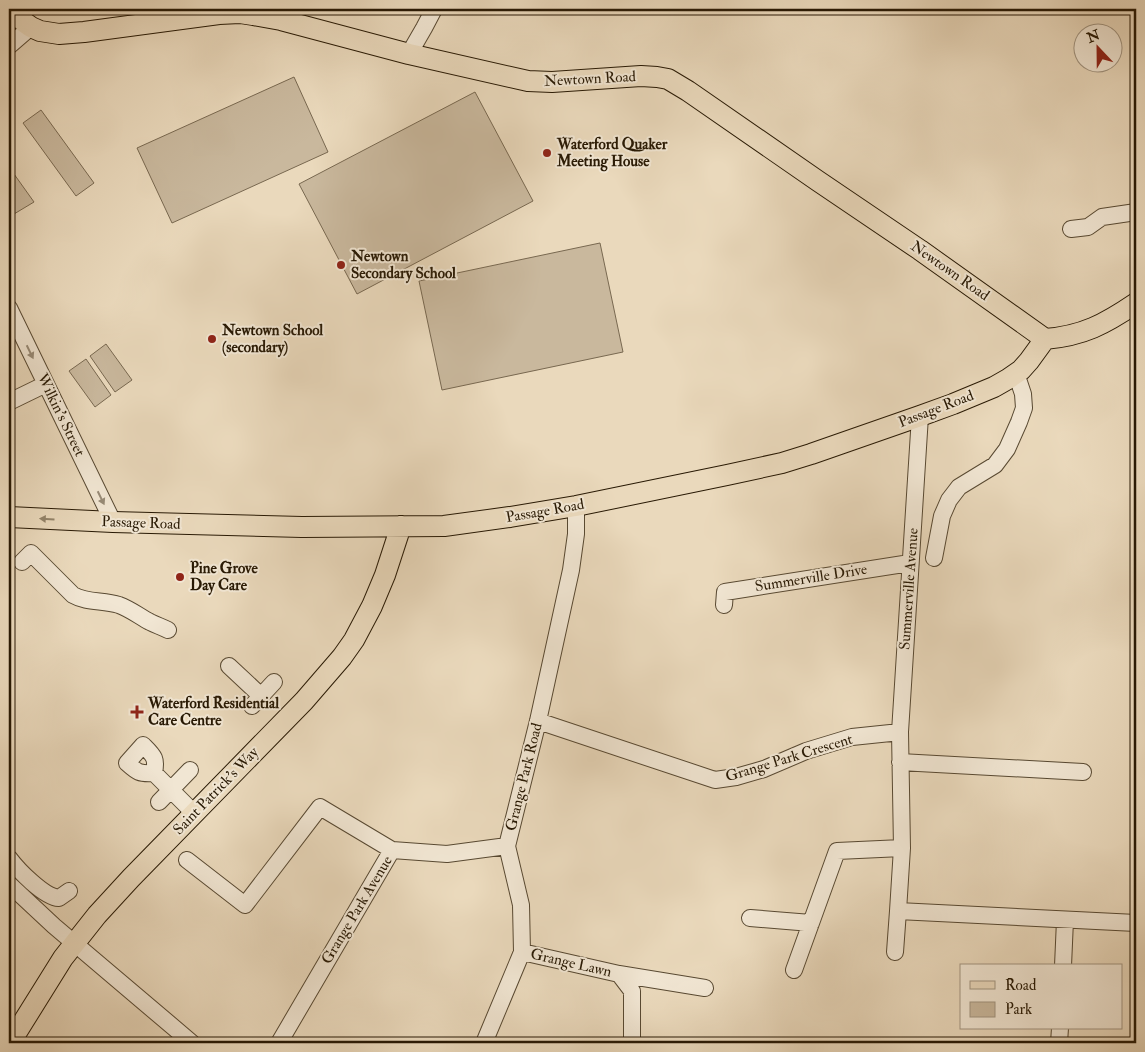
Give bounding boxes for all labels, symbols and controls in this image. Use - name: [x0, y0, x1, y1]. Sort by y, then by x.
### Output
- north arrow: [1072, 22, 1122, 72]
- text: N: [1083, 26, 1103, 47]
- street label: Newtown Road: [544, 67, 637, 91]
- place label: Waterford Quaker Meeting House: [556, 135, 668, 172]
- marker: Waterford Quaker Meeting House: [541, 147, 553, 159]
- street label: Newtown Road: [907, 237, 994, 306]
- place label: Newtown Secondary School: [350, 247, 456, 284]
- marker: Newtown Secondary School: [335, 259, 347, 271]
- place label: Newtown School (secondary): [221, 321, 323, 358]
- marker: Newtown School (secondary): [206, 333, 218, 345]
- one-way arrow: [26, 345, 34, 359]
- street label: Wilkin's Street: [32, 369, 89, 460]
- street label: Passage Road: [896, 386, 977, 432]
- one-way arrow: [98, 491, 106, 505]
- street label: Passage Road: [504, 495, 586, 527]
- street label: Passage Road: [101, 512, 182, 534]
- one-way arrow: [39, 515, 55, 523]
- street label: Summerville Avenue: [895, 527, 923, 651]
- place label: Pine Grove Day Care: [190, 559, 258, 596]
- street label: Summerville Drive: [754, 560, 868, 596]
- marker: Pine Grove Day Care: [174, 571, 186, 583]
- place label: Waterford Residential Care Centre: [147, 694, 279, 730]
- marker: Waterford Residential Care Centre: [130, 705, 144, 719]
- street label: Grange Park Road: [501, 720, 547, 833]
- street label: Grange Park Crescent: [723, 730, 855, 786]
- street label: Saint Patrick's Way: [169, 743, 263, 839]
- street label: Grange Park Avenue: [317, 852, 397, 968]
- street label: Grange Lawn: [529, 944, 614, 982]
- legend: [960, 964, 1122, 1030]
- text: Road: [1005, 976, 1037, 995]
- text: Park: [1005, 1000, 1032, 1019]

